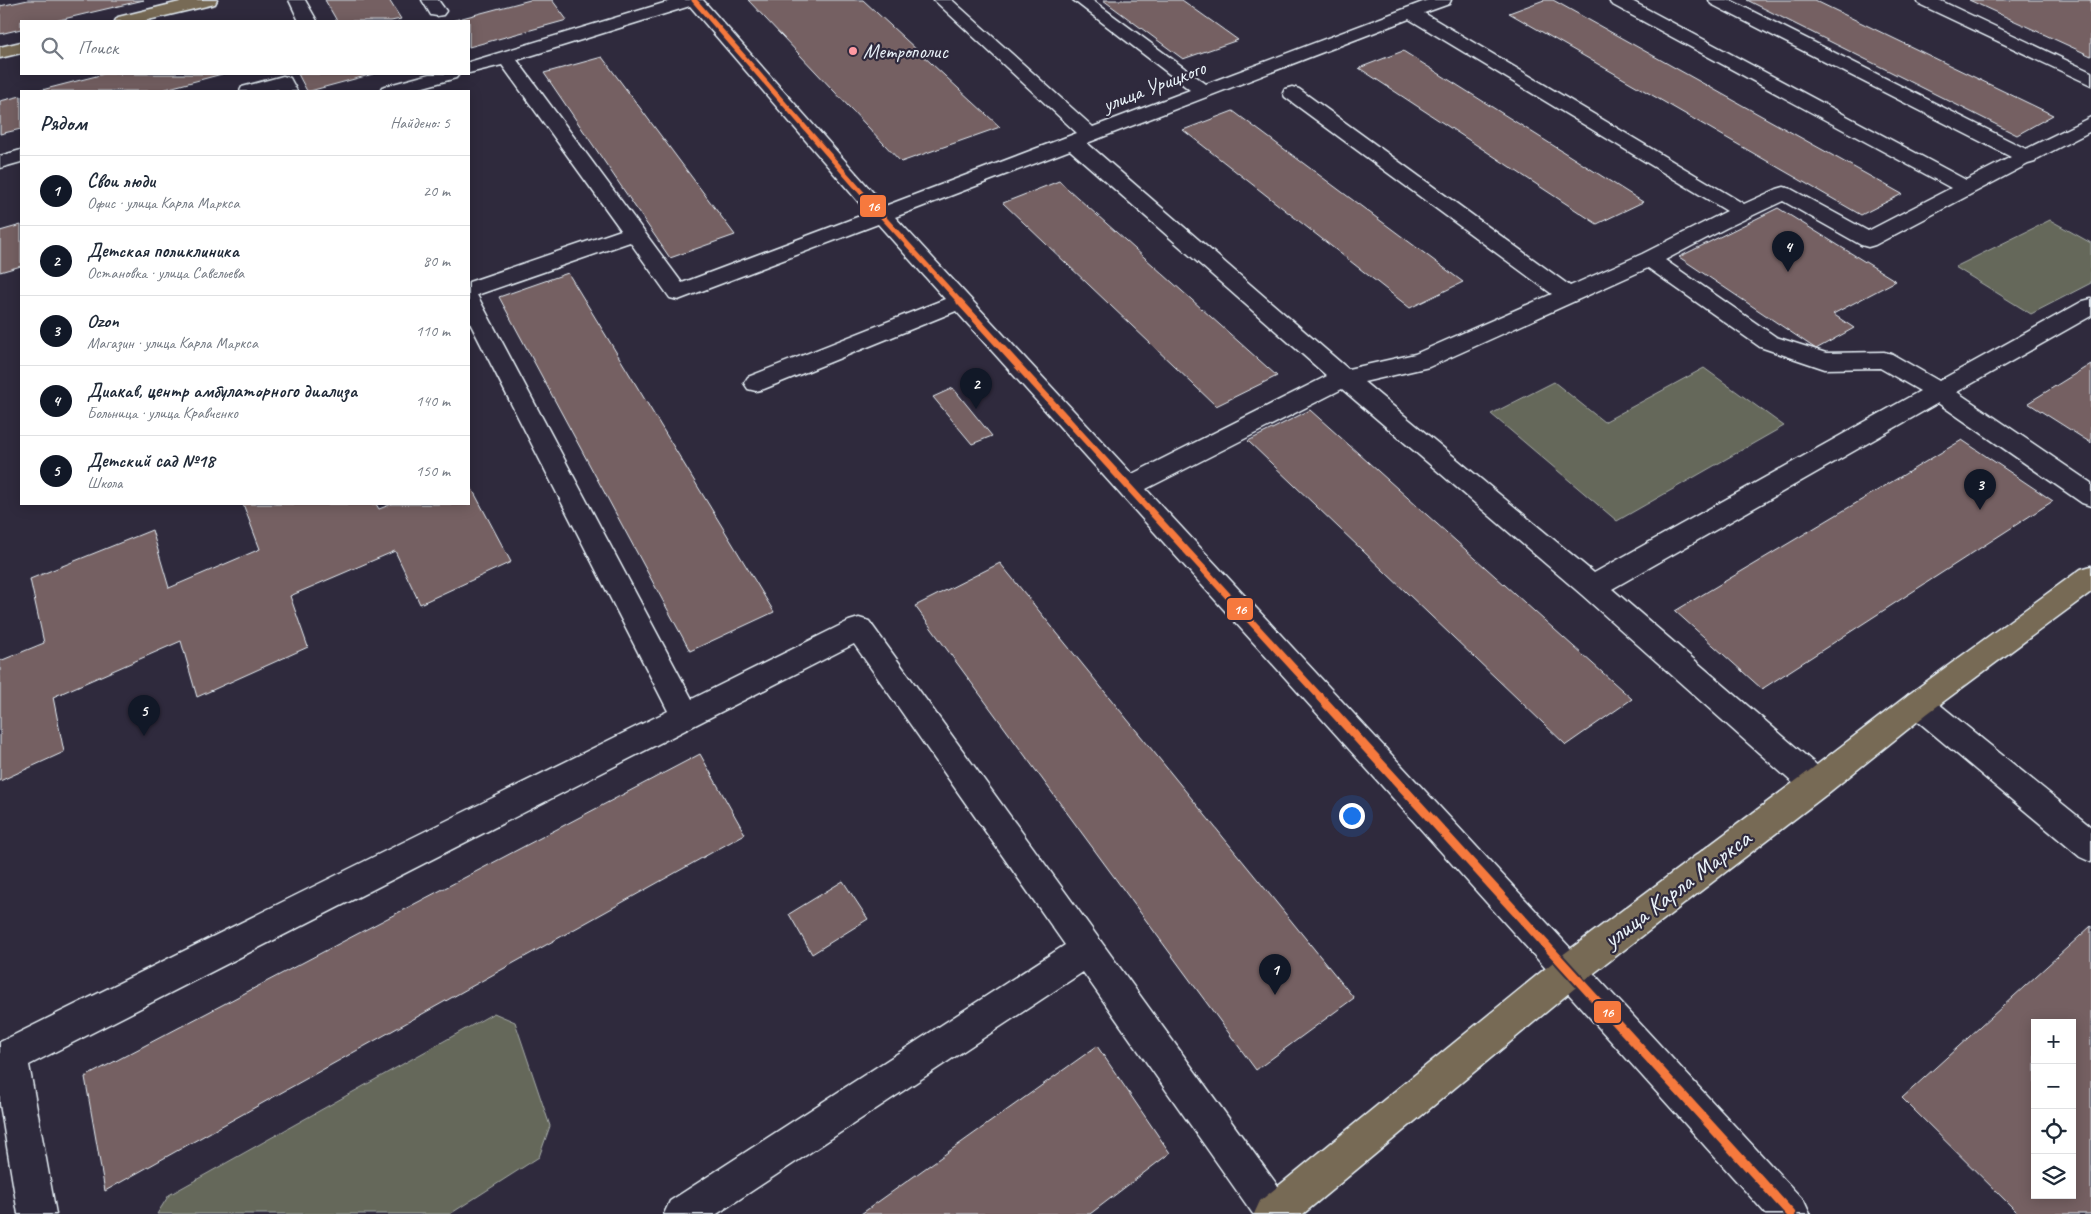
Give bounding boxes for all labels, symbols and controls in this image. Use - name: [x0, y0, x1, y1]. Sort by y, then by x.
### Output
- search box: [20, 20, 470, 75]
- icon: search: [38, 34, 66, 62]
- text: Поиск: [78, 36, 118, 60]
- place label: Метрополис: [863, 38, 949, 64]
- marker: Метрополис: [847, 45, 859, 57]
- street label: улица Урицкого: [1097, 54, 1211, 118]
- text: Рядом: [40, 110, 87, 136]
- text: Найдено: 5: [390, 113, 450, 133]
- text: Свои люди: [87, 169, 155, 193]
- text: 1: [52, 181, 60, 201]
- text: 20 m: [423, 181, 450, 201]
- text: Офис · улица Карла Маркса: [87, 193, 239, 213]
- line badge: 16: [859, 194, 887, 218]
- text: 16: [867, 198, 881, 215]
- pin: 4: [1772, 231, 1804, 272]
- text: Детская поликлиника: [87, 239, 239, 263]
- text: 2: [52, 251, 60, 271]
- text: 80 m: [423, 251, 450, 271]
- text: Остановка · улица Савельева: [87, 263, 244, 283]
- text: Ozon: [87, 309, 119, 333]
- text: 3: [52, 321, 60, 341]
- text: 110 m: [416, 321, 450, 341]
- text: Магазин · улица Карла Маркса: [87, 333, 258, 353]
- pin: 2: [960, 368, 992, 409]
- text: Диакав, центр амбулаторного диализа: [87, 379, 357, 403]
- text: 4: [52, 391, 60, 411]
- text: 140 m: [416, 391, 450, 411]
- text: Больница · улица Кравченко: [87, 403, 238, 423]
- text: Детский сад №18: [87, 449, 215, 473]
- text: 5: [53, 461, 59, 481]
- text: 150 m: [416, 461, 450, 481]
- pin: 3: [1964, 469, 1996, 510]
- text: Школа: [87, 473, 122, 493]
- line badge: 16: [1226, 597, 1254, 621]
- text: 16: [1234, 601, 1248, 618]
- pin: 5: [128, 695, 160, 736]
- your location: [1339, 803, 1365, 829]
- street label: улица Карла Маркса: [1595, 822, 1759, 956]
- pin: 1: [1259, 954, 1291, 995]
- line badge: 16: [1593, 1000, 1622, 1024]
- text: 16: [1601, 1004, 1615, 1021]
- map controls: [2031, 1019, 2076, 1199]
- button: +: [2031, 1019, 2076, 1064]
- button: −: [2031, 1064, 2076, 1109]
- button: locate: [2031, 1109, 2076, 1154]
- button: layers: [2031, 1154, 2076, 1199]

